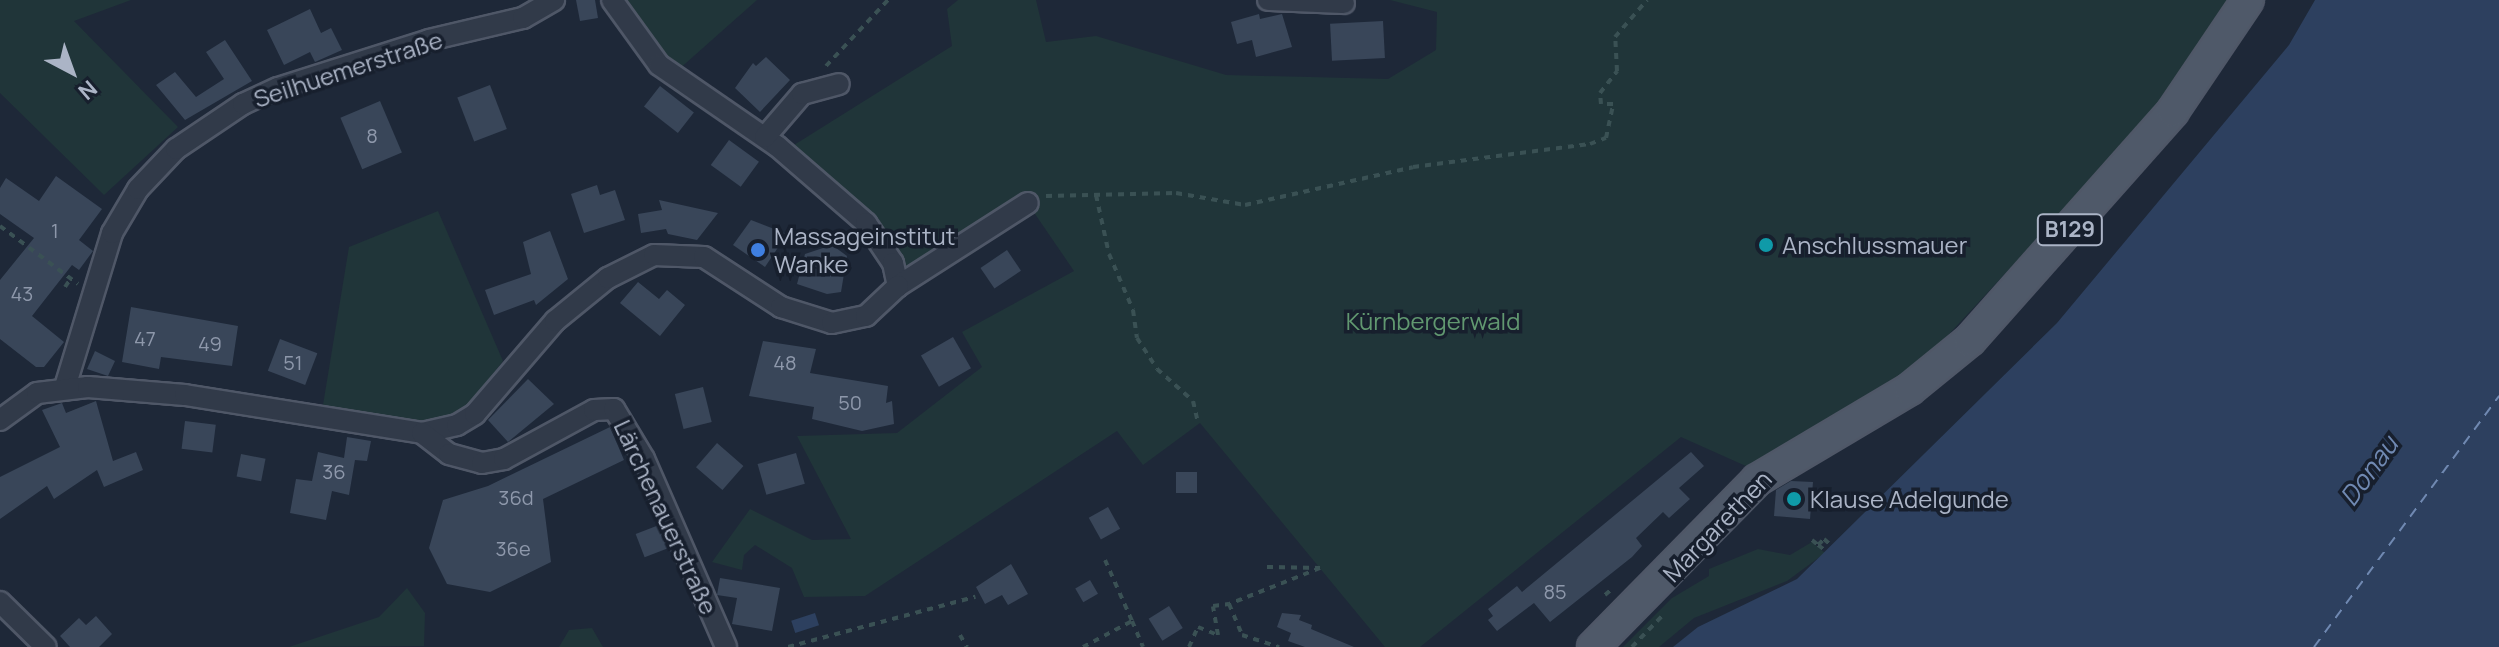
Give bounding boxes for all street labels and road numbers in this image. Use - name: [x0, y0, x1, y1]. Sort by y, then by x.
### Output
- street label: Seilhuemerstraße: [250, 25, 446, 113]
- road number: B129: [2036, 212, 2104, 248]
- street label: Lärchenauerstraße: [608, 415, 724, 619]
- street label: Margarethen: [1657, 464, 1777, 588]

